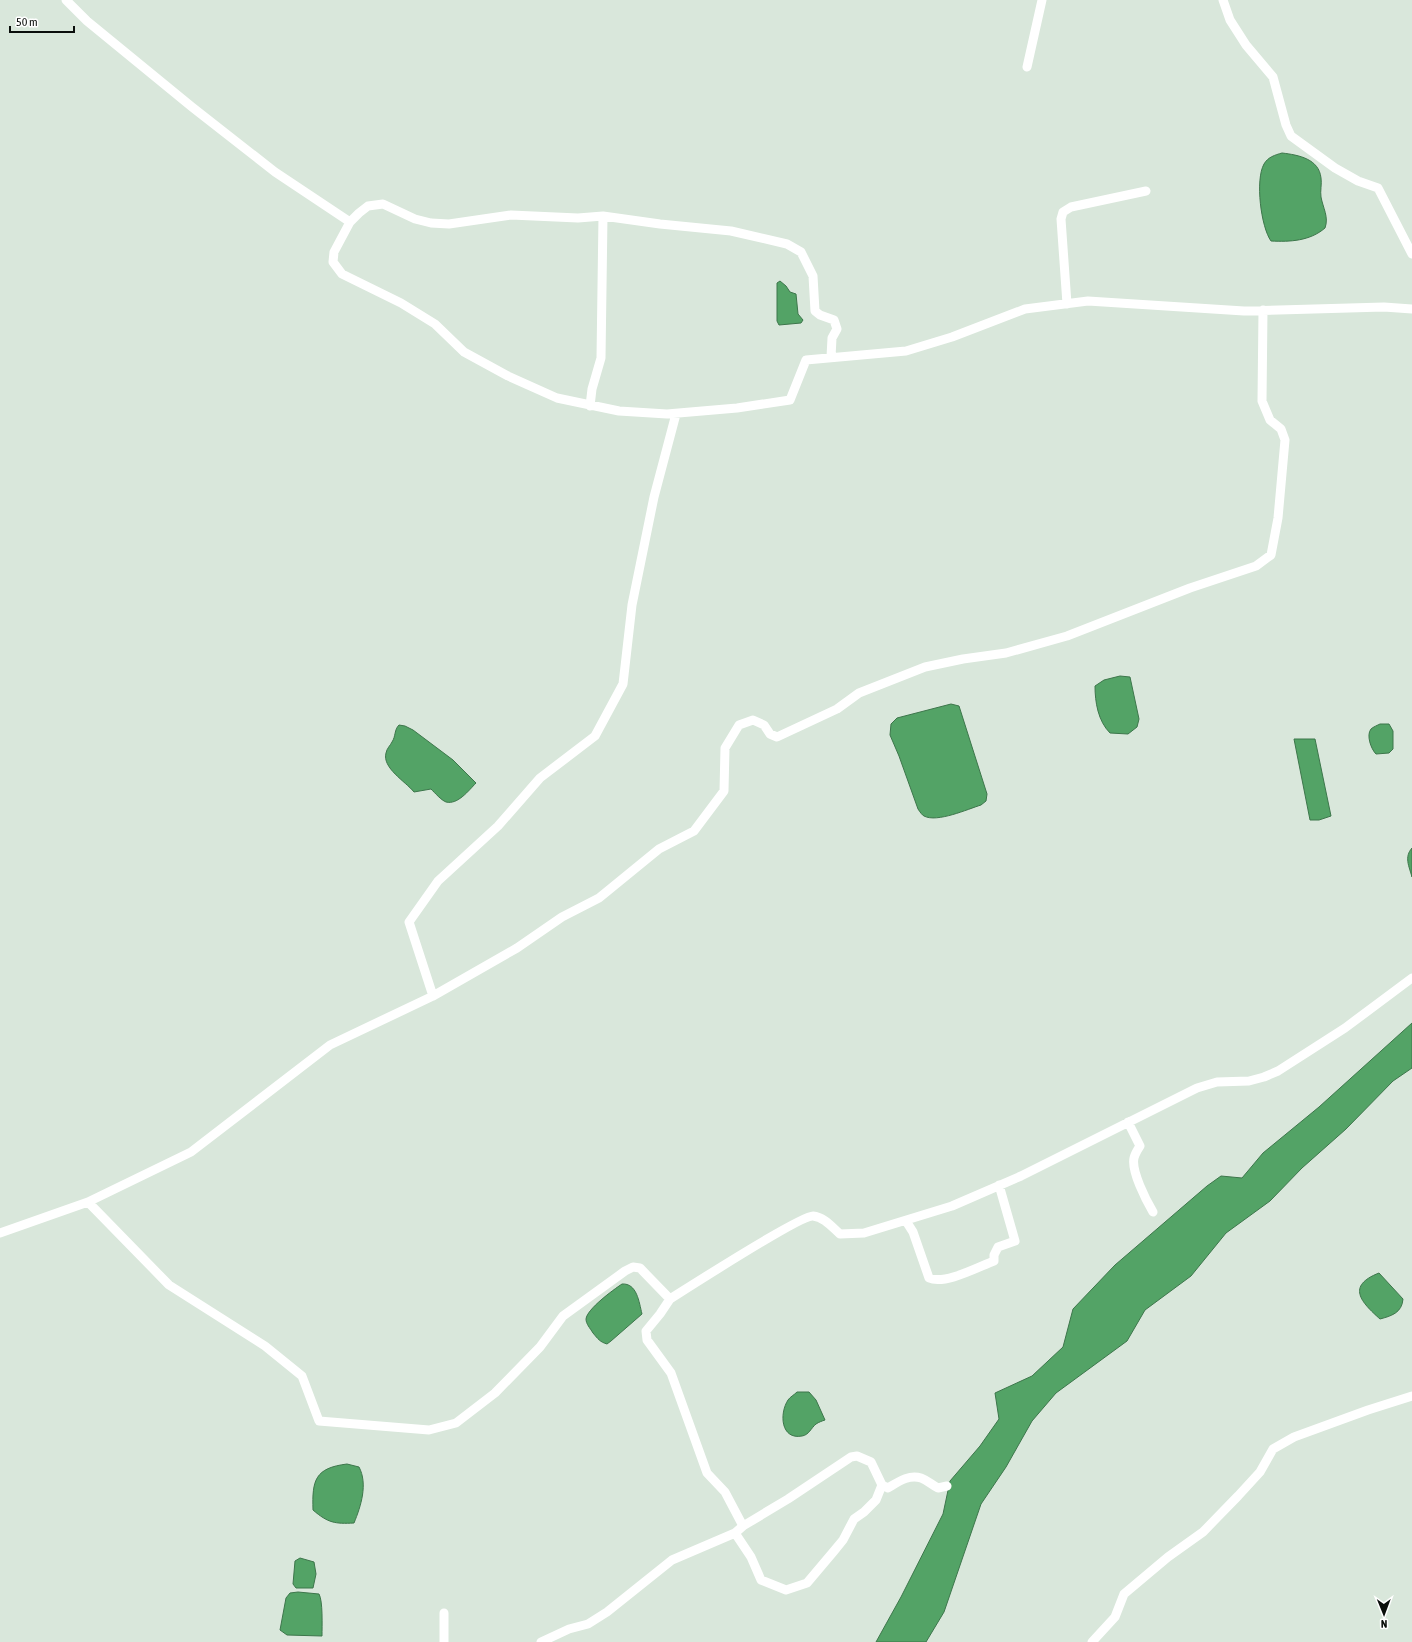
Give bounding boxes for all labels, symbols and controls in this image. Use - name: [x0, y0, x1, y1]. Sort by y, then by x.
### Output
- scale bar: [10, 8, 74, 34]
- text: 50 m: [16, 15, 38, 29]
- north arrow: [1364, 1594, 1404, 1634]
- text: N: [1381, 1618, 1388, 1630]

